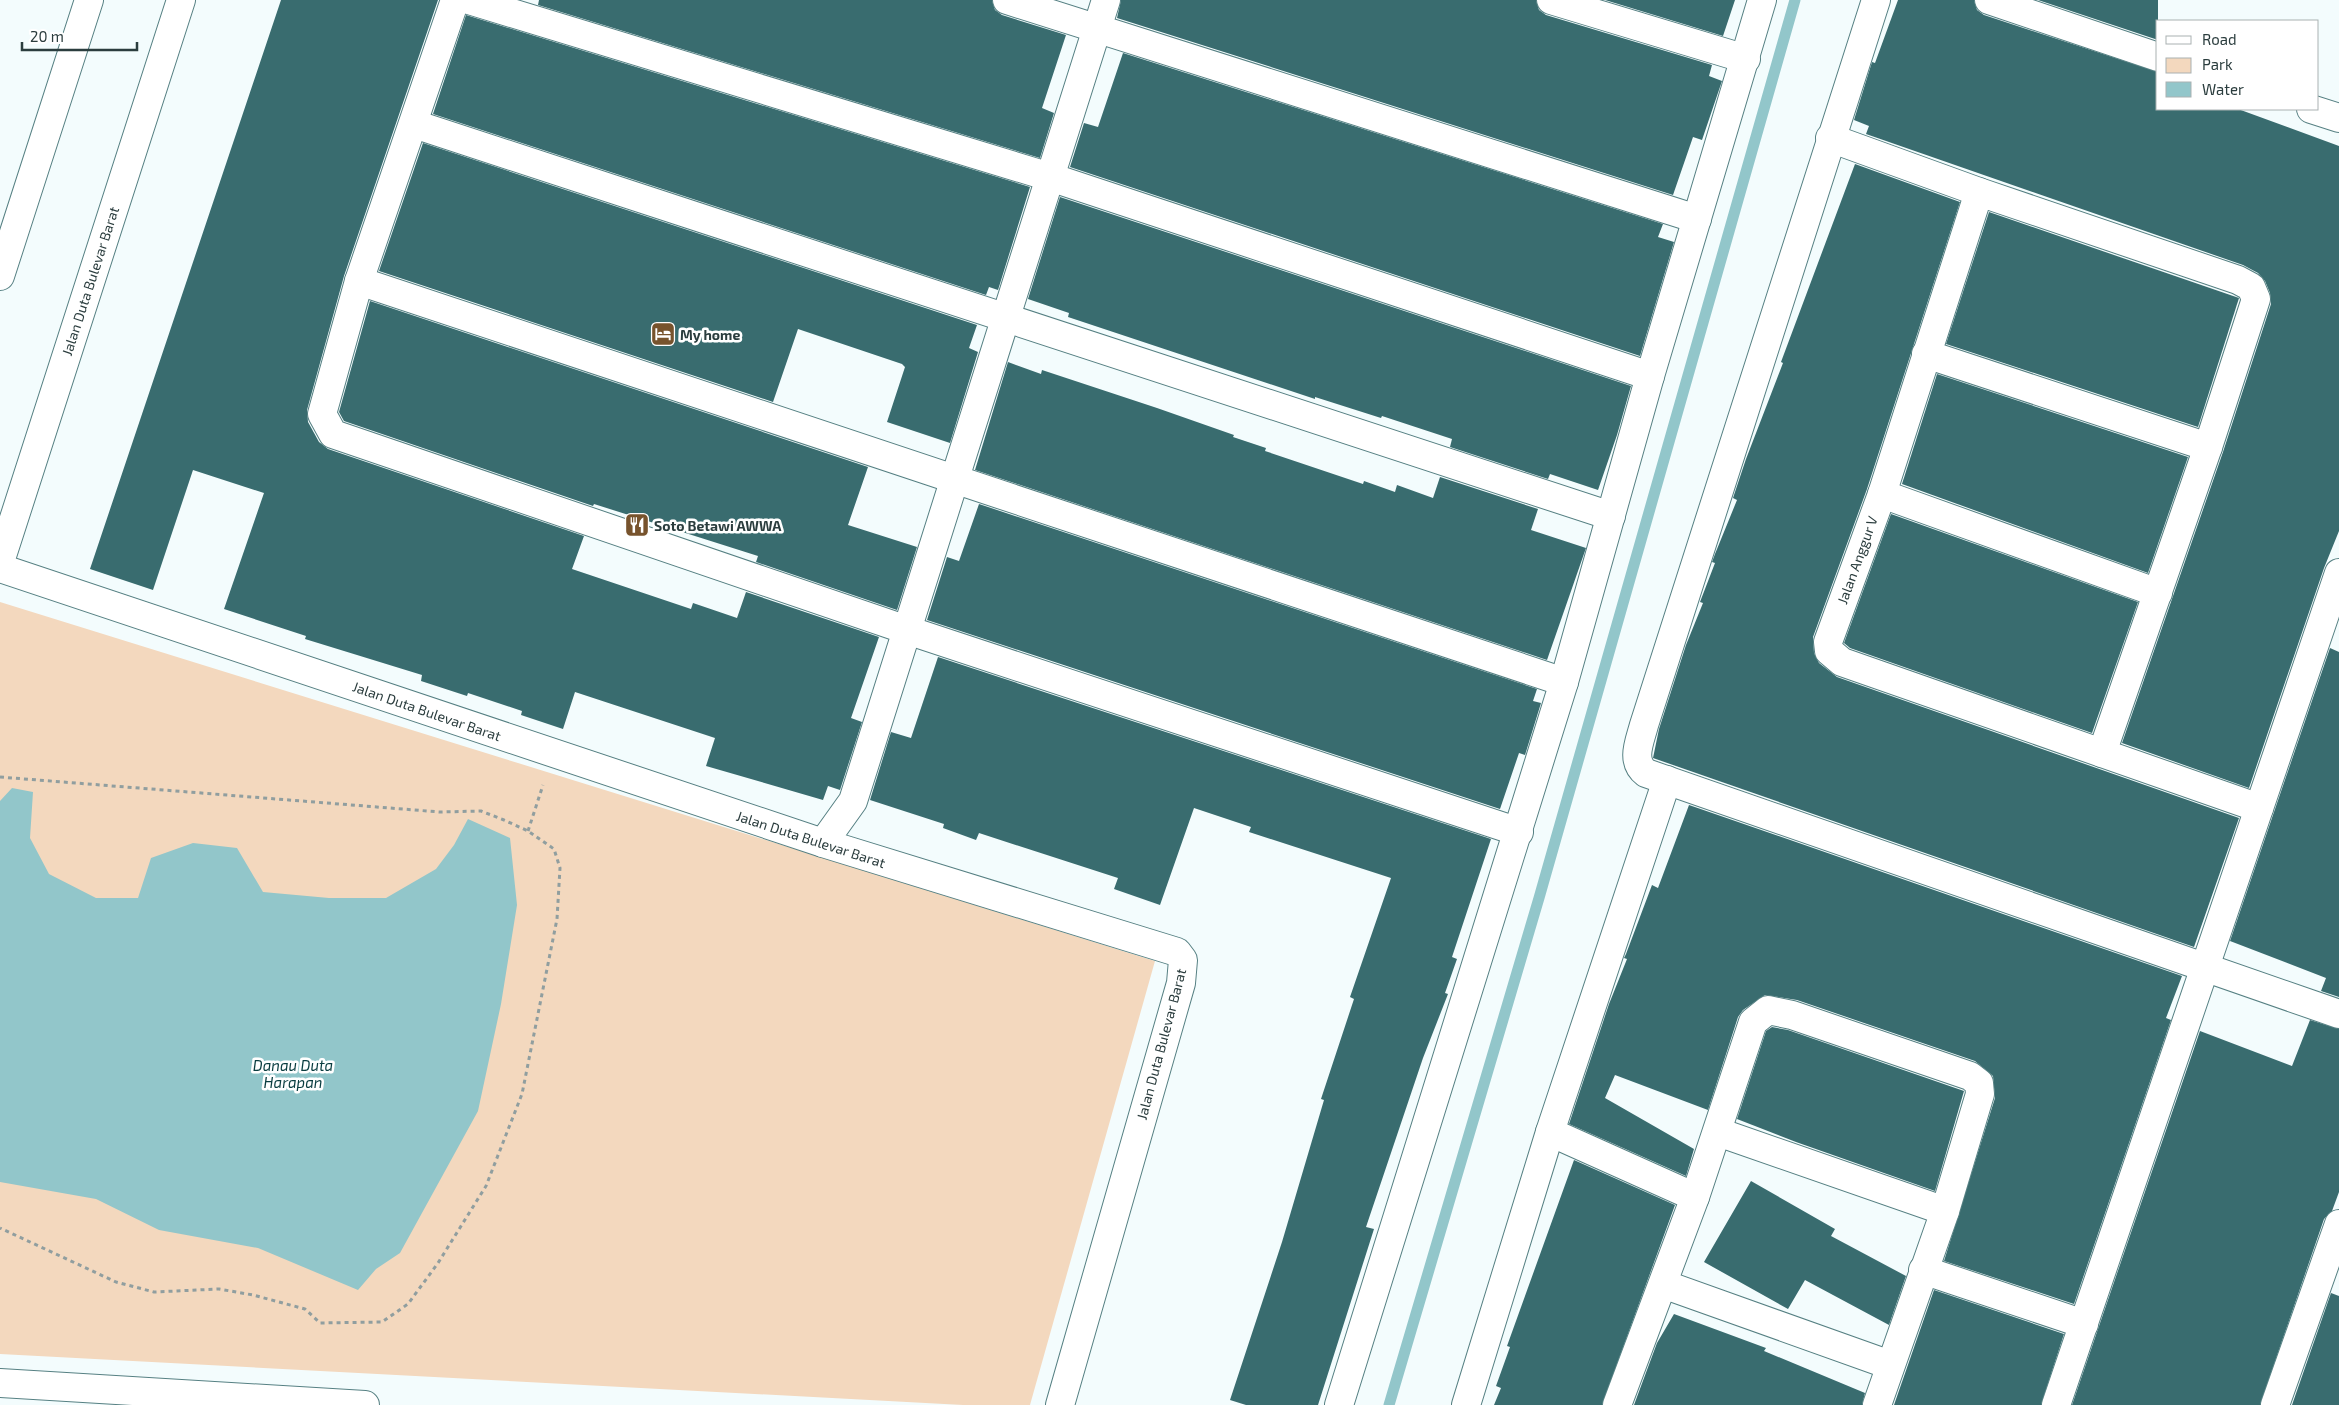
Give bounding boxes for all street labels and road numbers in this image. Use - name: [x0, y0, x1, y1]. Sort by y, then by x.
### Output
- street label: Jalan Duta Bulevar Barat: [58, 204, 122, 358]
- street label: Jalan Anggur V: [1833, 513, 1881, 606]
- street label: Jalan Duta Bulevar Barat: [351, 678, 503, 744]
- street label: Jalan Duta Bulevar Barat: [734, 807, 888, 871]
- street label: Jalan Duta Bulevar Barat: [1133, 967, 1189, 1121]

